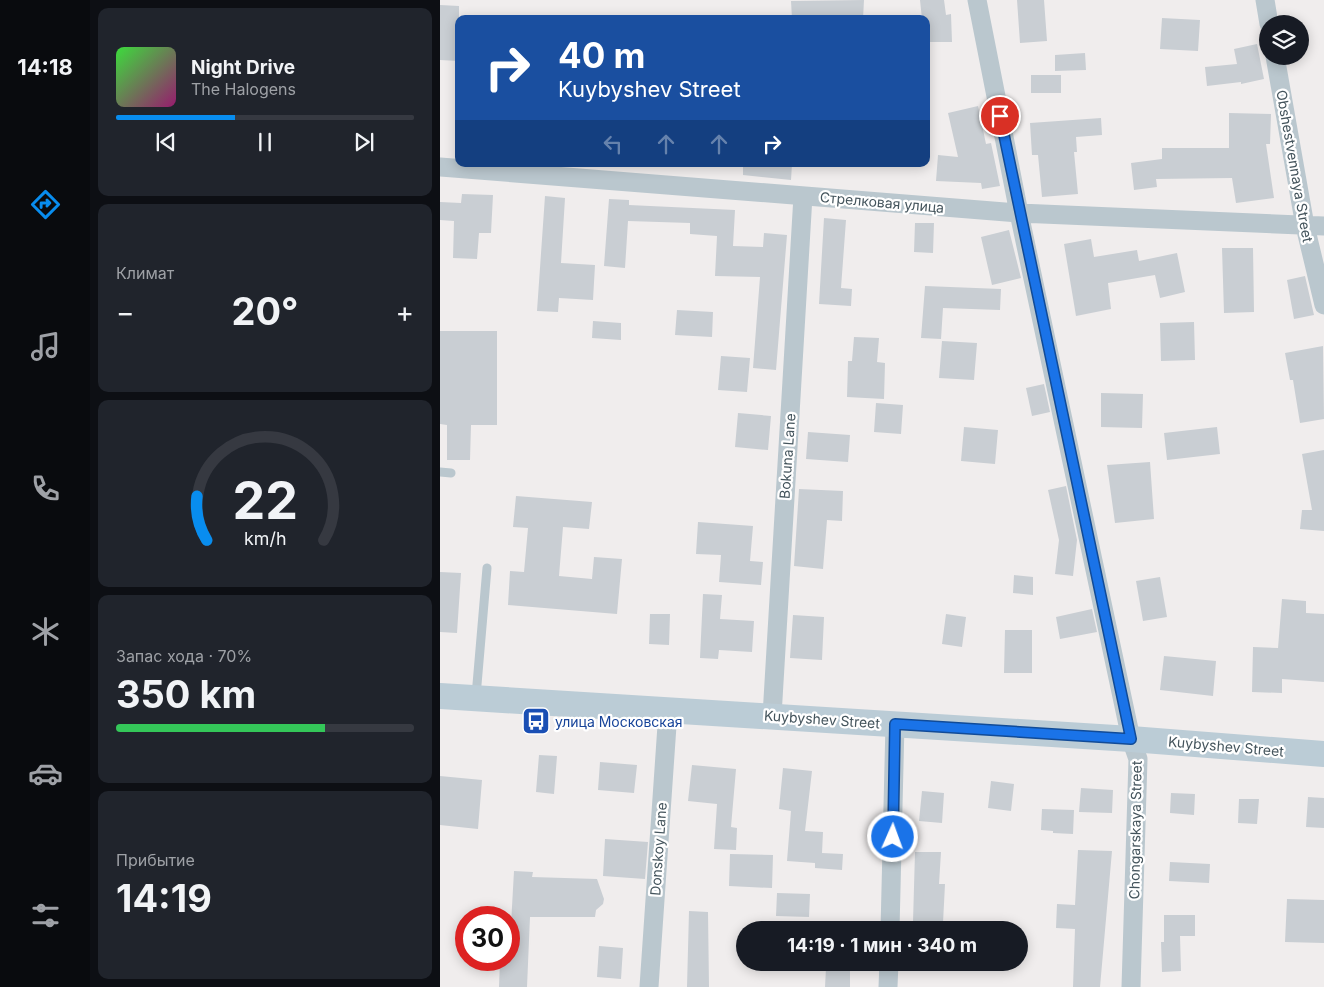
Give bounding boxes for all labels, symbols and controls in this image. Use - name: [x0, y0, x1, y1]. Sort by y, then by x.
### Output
- map controls: [1259, 15, 1309, 65]
- button: layers: [1259, 15, 1309, 65]
- text: 40 m: [558, 34, 646, 76]
- icon: right: [475, 35, 540, 100]
- text: 14:18: [17, 54, 73, 80]
- text: Night Drive: [191, 56, 295, 79]
- text: Kuybyshev Street: [558, 76, 741, 102]
- text: The Halogens: [191, 79, 296, 99]
- street label: Obshestvennaya Street: [1273, 88, 1317, 244]
- pin: [979, 95, 1021, 137]
- icon: arrive: [986, 102, 1014, 130]
- icon: previous: [152, 128, 180, 156]
- icon: pause: [251, 128, 279, 156]
- icon: next: [350, 128, 378, 156]
- icon: left: [599, 130, 627, 158]
- icon: ahead: [652, 130, 680, 158]
- icon: ahead: [705, 130, 733, 158]
- icon: right: [758, 130, 786, 158]
- icon: directions: [28, 187, 63, 222]
- street label: Стрелковая улица: [819, 188, 945, 216]
- text: Климат: [116, 263, 174, 283]
- text: 20°: [231, 288, 299, 334]
- text: −: [116, 295, 135, 329]
- text: +: [395, 295, 414, 329]
- icon: music: [28, 329, 63, 364]
- street label: Bokuna Lane: [776, 413, 798, 499]
- text: 22: [232, 469, 298, 532]
- icon: phone: [28, 471, 63, 506]
- text: km/h: [244, 528, 286, 549]
- icon: climate: [28, 614, 63, 649]
- text: Запас хода · 70%: [116, 646, 252, 666]
- text: 350 km: [116, 671, 256, 717]
- bus stop icon: улица Московская: [521, 706, 551, 736]
- street label: Kuybyshev Street: [763, 706, 881, 732]
- place label: улица Московская: [555, 713, 683, 730]
- street label: Kuybyshev Street: [1167, 732, 1285, 760]
- icon: car: [28, 756, 63, 791]
- street label: Chongarskaya Street: [1125, 760, 1145, 900]
- street label: Donskoy Lane: [646, 802, 670, 896]
- position arrow: [866, 810, 918, 862]
- text: Прибытие: [116, 850, 195, 870]
- text: 14:19: [116, 875, 212, 921]
- icon: filters: [28, 898, 63, 933]
- speed limit sign: 30: [455, 906, 520, 971]
- text: 14:19 · 1 мин · 340 m: [787, 934, 977, 957]

